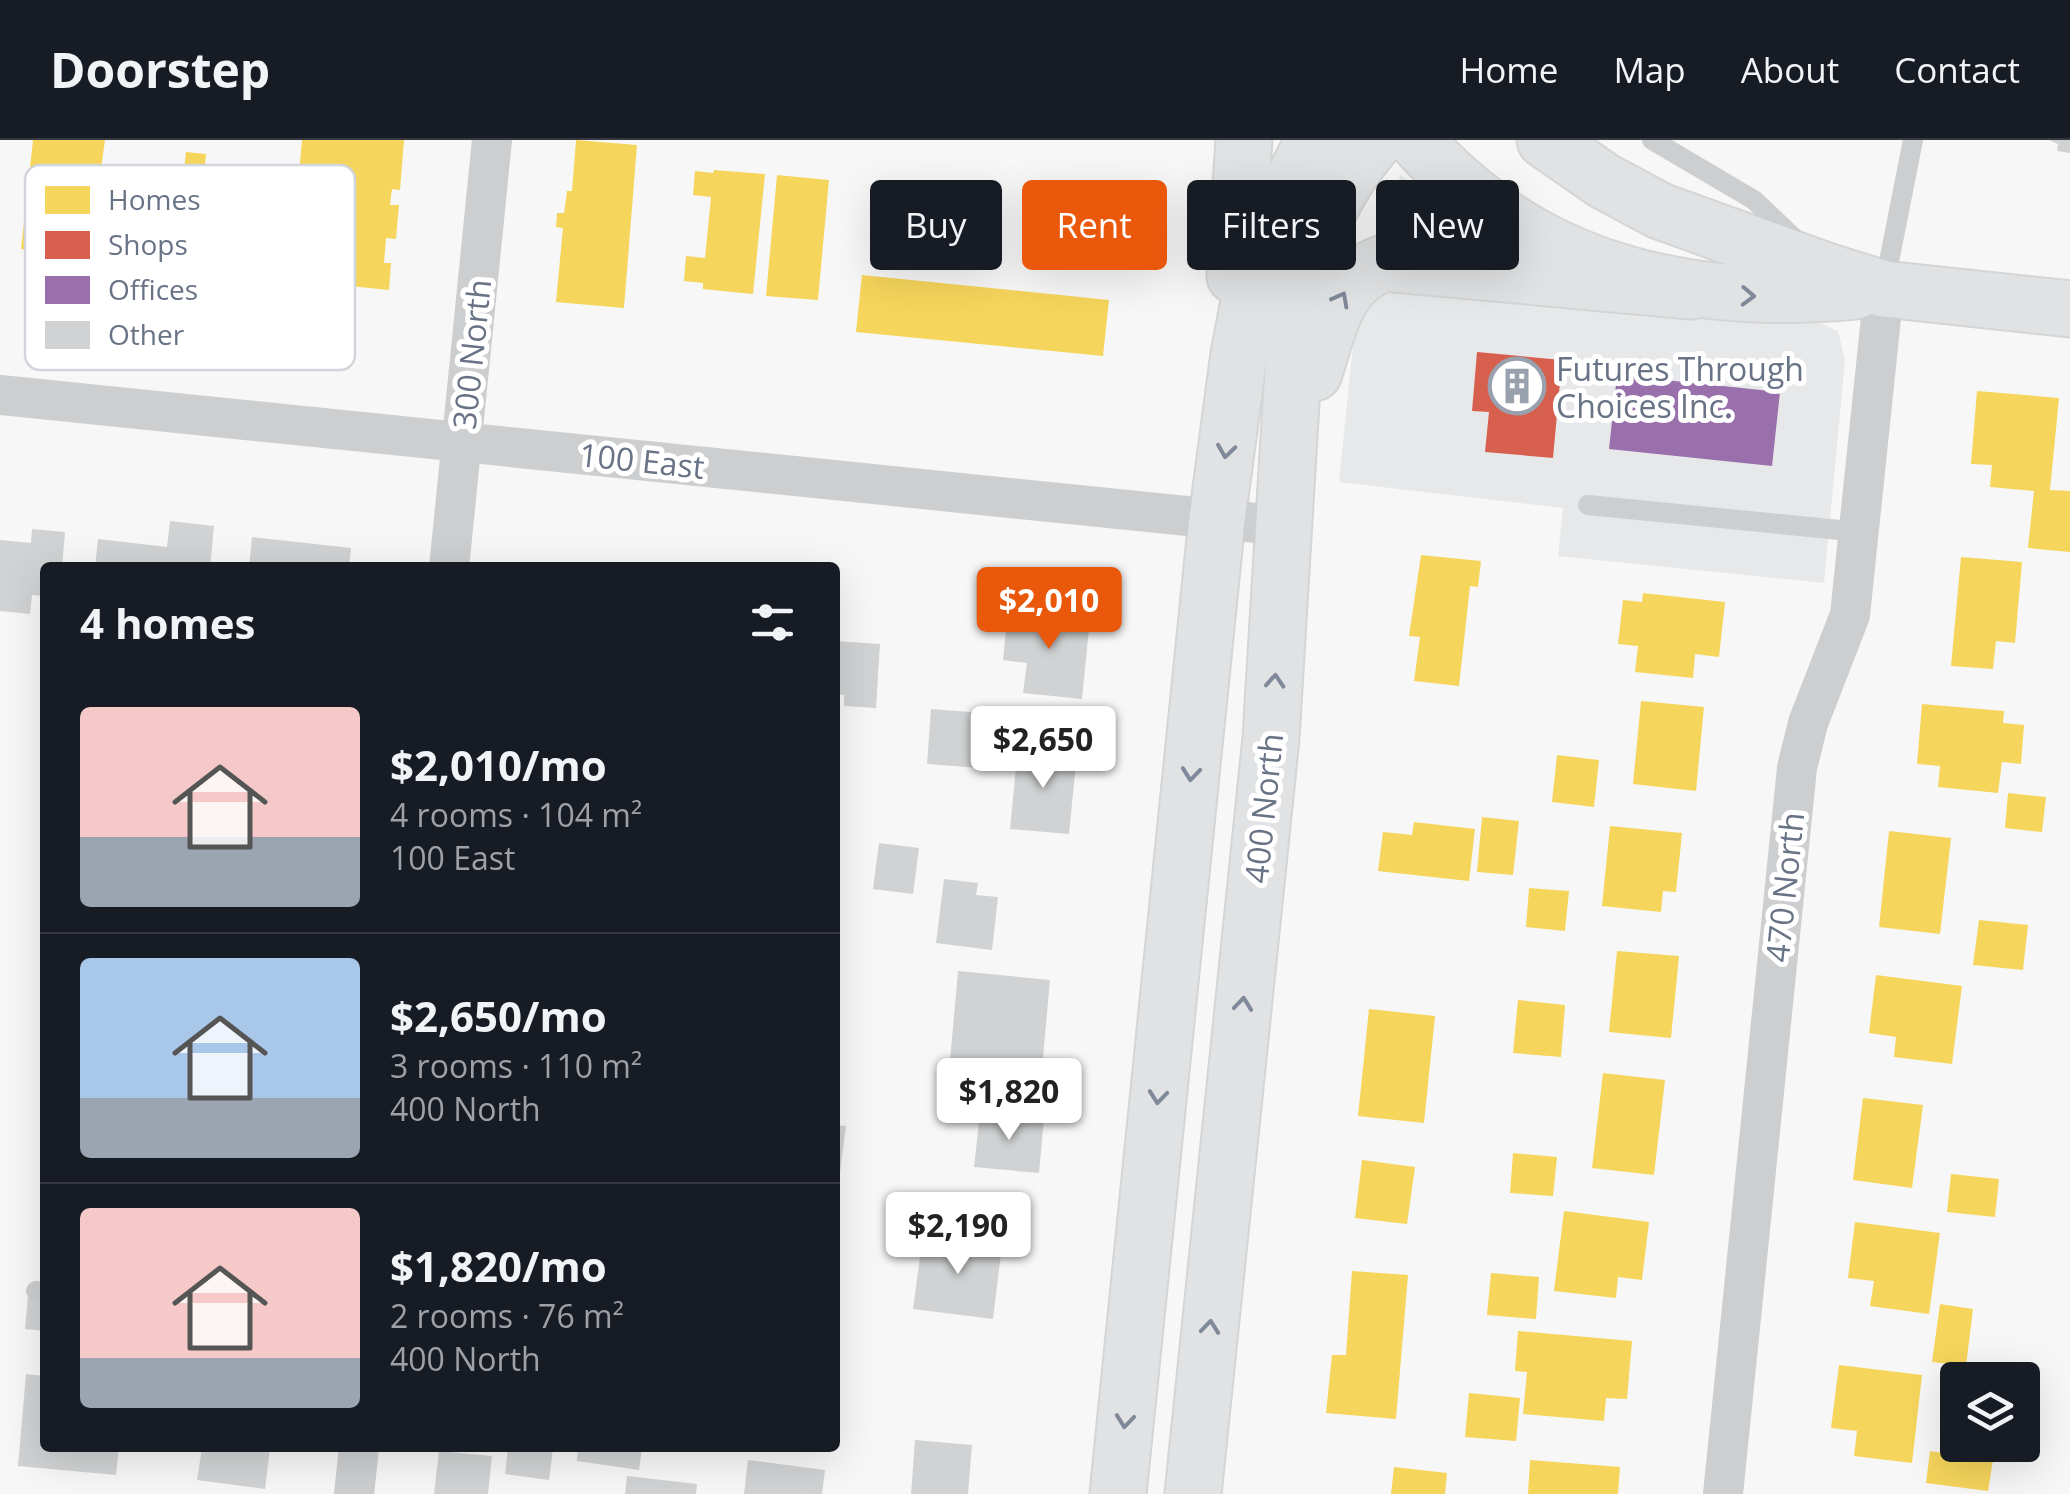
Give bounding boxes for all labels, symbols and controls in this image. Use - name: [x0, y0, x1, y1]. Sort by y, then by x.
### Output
- text: Doorstep: [50, 37, 270, 102]
- text: Home: [1459, 46, 1558, 93]
- text: Map: [1613, 46, 1686, 93]
- text: About: [1741, 46, 1839, 93]
- text: Contact: [1894, 46, 2020, 93]
- legend: [25, 165, 355, 370]
- text: Homes: [108, 180, 200, 218]
- chip: Buy: [870, 180, 1002, 270]
- chip: Rent: [1022, 180, 1167, 270]
- chip: Filters: [1187, 180, 1356, 270]
- chip: New: [1376, 180, 1519, 270]
- text: Shops: [108, 225, 188, 263]
- text: Offices: [108, 270, 198, 308]
- street label: 300 North: [442, 277, 500, 431]
- one-way arrow: [1740, 285, 1756, 306]
- one-way arrow: [1329, 292, 1349, 310]
- text: Other: [108, 315, 185, 353]
- place label: Futures Through Choices Inc.: [1556, 347, 1804, 427]
- building icon: Futures Through Choices Inc.: [1487, 356, 1547, 416]
- street label: 100 East: [577, 432, 707, 488]
- one-way arrow: [1216, 443, 1237, 459]
- pin: $2,010: [968, 567, 1130, 652]
- text: $2,010: [999, 578, 1099, 621]
- text: 4 homes: [80, 594, 255, 651]
- icon: filters: [745, 595, 800, 650]
- one-way arrow: [1264, 672, 1285, 688]
- pin: $2,650: [962, 706, 1124, 791]
- text: $2,650: [993, 717, 1093, 760]
- street label: 400 North: [1234, 731, 1292, 885]
- text: $2,010/mo: [390, 736, 607, 793]
- icon: home: [160, 747, 280, 867]
- one-way arrow: [1181, 766, 1202, 782]
- text: 4 rooms · 104 m²: [390, 793, 642, 836]
- street label: 470 North: [1755, 810, 1813, 964]
- text: 100 East: [390, 836, 515, 879]
- text: $2,650/mo: [390, 987, 607, 1044]
- one-way arrow: [1232, 996, 1253, 1012]
- icon: home: [160, 998, 280, 1118]
- text: 3 rooms · 110 m²: [390, 1044, 642, 1087]
- pin: $1,820: [928, 1058, 1090, 1143]
- text: $1,820: [959, 1069, 1059, 1112]
- text: 400 North: [390, 1087, 541, 1130]
- one-way arrow: [1148, 1090, 1169, 1106]
- pin: $2,190: [877, 1192, 1039, 1277]
- text: $2,190: [908, 1203, 1008, 1246]
- text: $1,820/mo: [390, 1237, 607, 1294]
- icon: home: [160, 1248, 280, 1368]
- text: 2 rooms · 76 m²: [390, 1294, 624, 1337]
- one-way arrow: [1199, 1319, 1220, 1335]
- text: 400 North: [390, 1337, 541, 1380]
- map controls: [1940, 1362, 2040, 1462]
- button: layers: [1940, 1362, 2040, 1462]
- one-way arrow: [1115, 1413, 1136, 1429]

